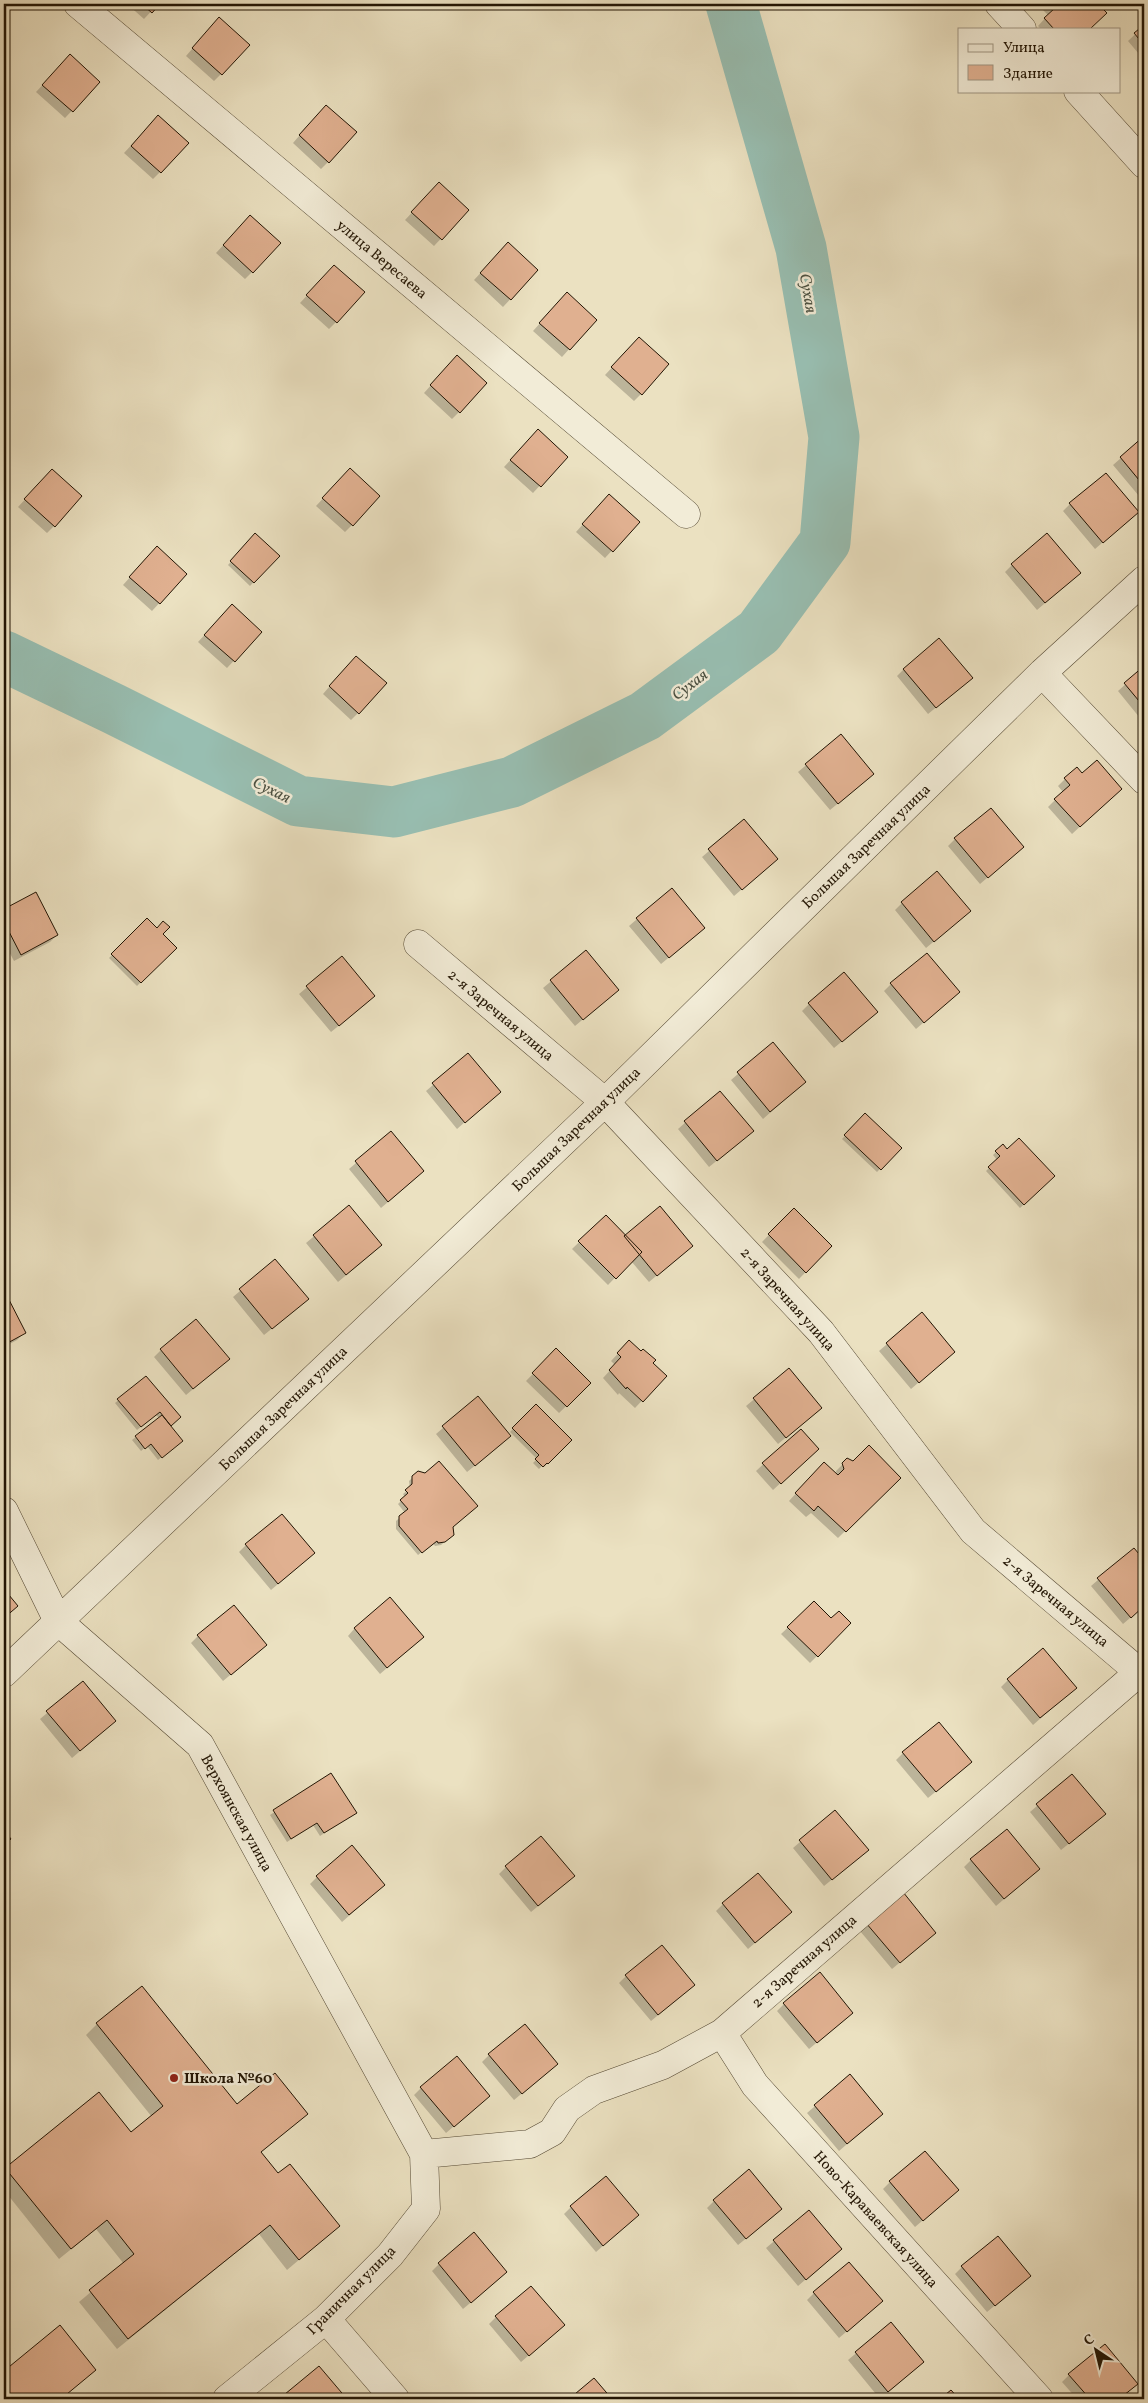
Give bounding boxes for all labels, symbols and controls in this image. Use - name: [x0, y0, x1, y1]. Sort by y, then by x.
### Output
- legend: [958, 28, 1120, 92]
- text: Улица: [1003, 38, 1045, 59]
- text: Здание: [1003, 64, 1053, 85]
- street label: улица Вересаева: [331, 216, 431, 305]
- water label: Сухая: [793, 272, 821, 315]
- water label: Сухая: [668, 665, 713, 706]
- water label: Сухая: [248, 772, 294, 809]
- street label: Большая Заречная улица: [798, 780, 936, 914]
- street label: 2-я Заречная улица: [442, 965, 558, 1067]
- street label: Большая Заречная улица: [508, 1063, 646, 1197]
- street label: 2-я Заречная улица: [735, 1243, 839, 1357]
- street label: Большая Заречная улица: [215, 1342, 353, 1476]
- street label: 2-я Заречная улица: [997, 1551, 1113, 1653]
- street label: Верхоянская улица: [195, 1751, 277, 1876]
- street label: 2-я Заречная улица: [748, 1911, 862, 2014]
- place label: Школа №60: [184, 2069, 272, 2090]
- marker: Школа №60: [168, 2072, 180, 2084]
- street label: Ново-Караваевская улица: [808, 2147, 942, 2293]
- street label: Граничная улица: [303, 2242, 402, 2341]
- north arrow: [1070, 2326, 1120, 2376]
- text: С: [1080, 2330, 1099, 2351]

